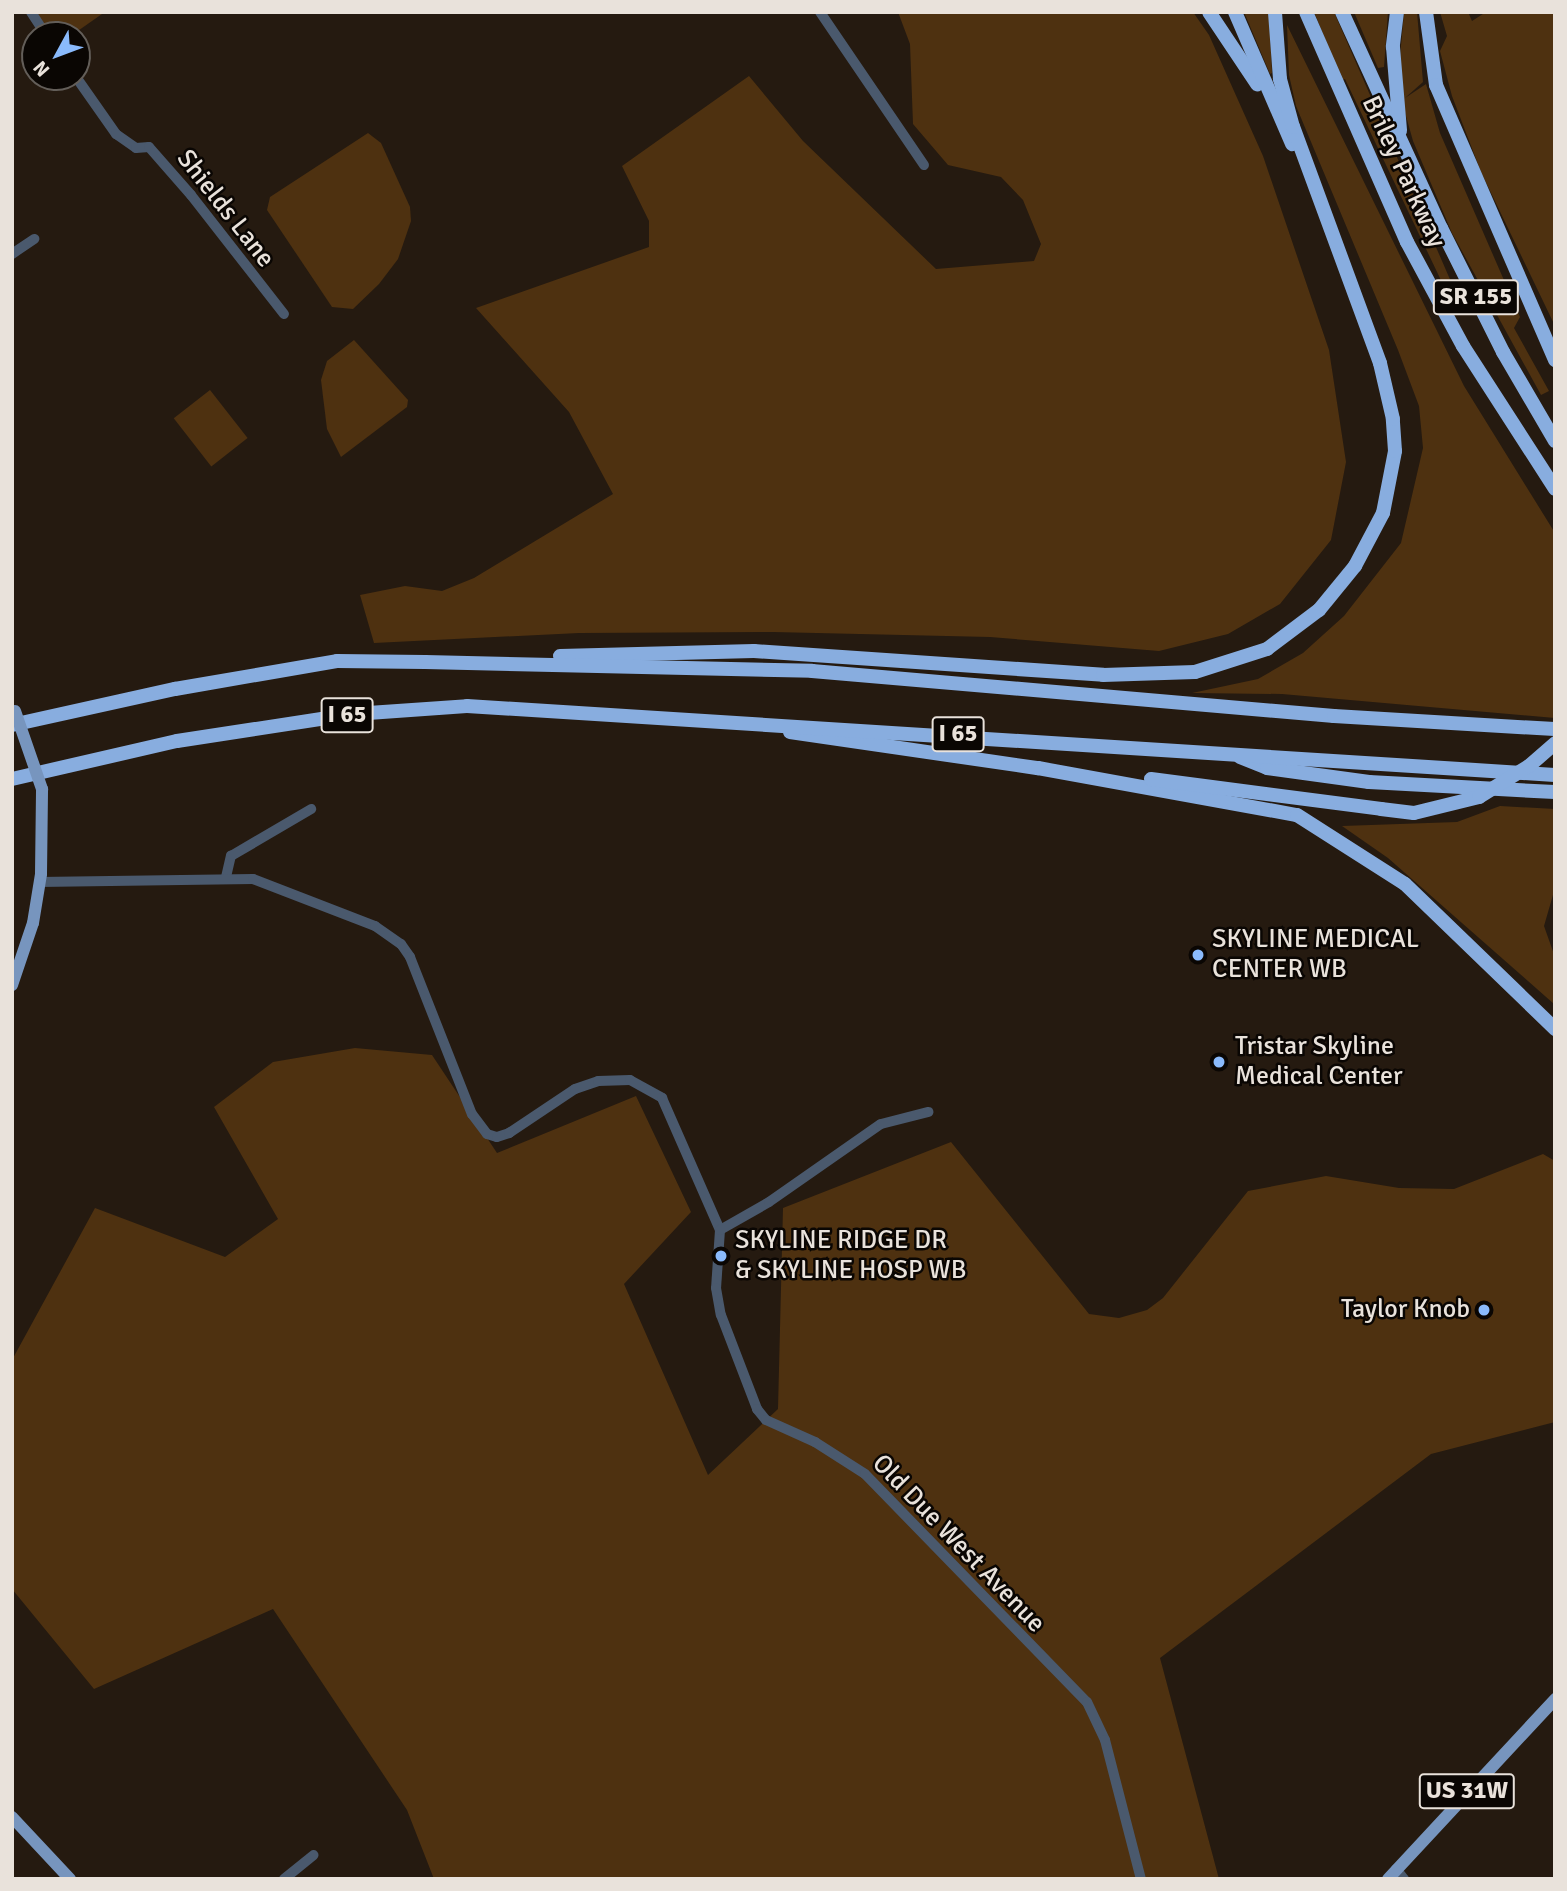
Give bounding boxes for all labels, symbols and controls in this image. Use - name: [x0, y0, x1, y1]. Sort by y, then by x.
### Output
- north arrow: [21, 21, 91, 91]
- text: N: [28, 56, 55, 81]
- street label: Briley Parkway: [1354, 91, 1452, 253]
- street label: Shields Lane: [169, 144, 281, 274]
- road number: SR 155: [1432, 276, 1520, 318]
- road number: I 65: [319, 694, 375, 736]
- road number: I 65: [930, 714, 986, 754]
- place label: SKYLINE MEDICAL CENTER WB: [1212, 924, 1419, 986]
- marker: SKYLINE MEDICAL CENTER WB: [1190, 947, 1206, 963]
- place label: Tristar Skyline Medical Center: [1235, 1031, 1403, 1092]
- marker: Tristar Skyline Medical Center: [1209, 1052, 1229, 1072]
- place label: SKYLINE RIDGE DR & SKYLINE HOSP WB: [735, 1225, 966, 1286]
- marker: SKYLINE RIDGE DR & SKYLINE HOSP WB: [713, 1248, 729, 1264]
- place label: Taylor Knob: [1341, 1294, 1470, 1326]
- marker: Taylor Knob: [1476, 1302, 1492, 1318]
- street label: Old Due West Avenue: [865, 1448, 1051, 1640]
- road number: US 31W: [1418, 1770, 1516, 1812]

